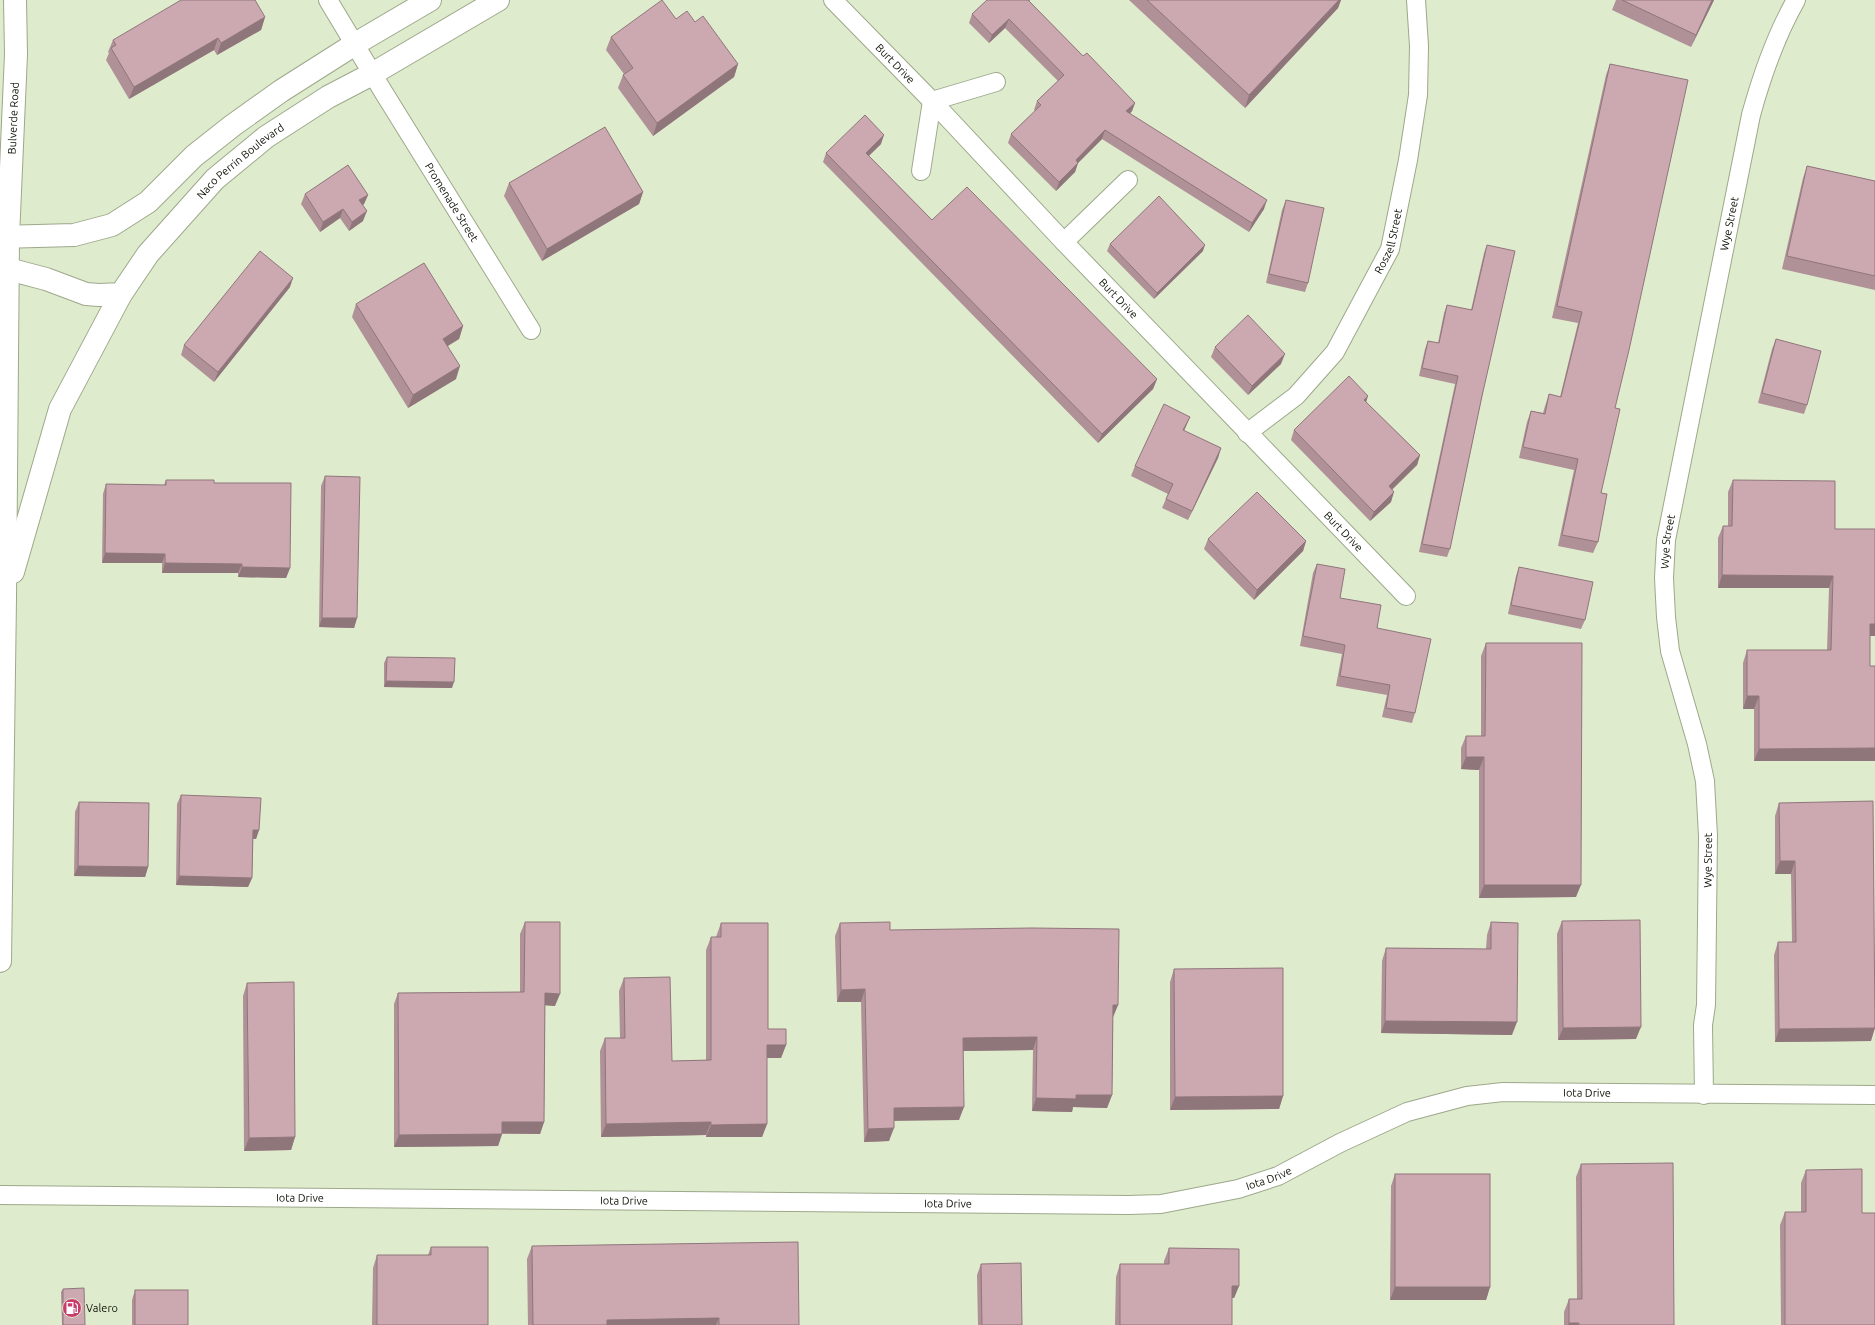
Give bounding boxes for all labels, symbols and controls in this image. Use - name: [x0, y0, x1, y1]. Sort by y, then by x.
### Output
- street label: Burt Drive: [873, 41, 917, 86]
- street label: Bulverde Road: [6, 82, 21, 154]
- street label: Naco Perrin Boulevard: [194, 121, 286, 201]
- street label: Promenade Street: [423, 161, 481, 244]
- street label: Wye Street: [1718, 195, 1741, 252]
- street label: Roszell Street: [1372, 207, 1404, 276]
- street label: Burt Drive: [1097, 276, 1140, 321]
- street label: Burt Drive: [1322, 509, 1365, 554]
- street label: Wye Street: [1658, 513, 1677, 569]
- street label: Wye Street: [1701, 832, 1714, 888]
- street label: Iota Drive: [1563, 1086, 1611, 1099]
- street label: Iota Drive: [1244, 1164, 1293, 1192]
- street label: Iota Drive: [276, 1191, 324, 1204]
- street label: Iota Drive: [600, 1194, 648, 1207]
- street label: Iota Drive: [924, 1197, 972, 1210]
- fuel station icon: Valero: [61, 1297, 83, 1319]
- place label: Valero: [86, 1302, 118, 1314]

